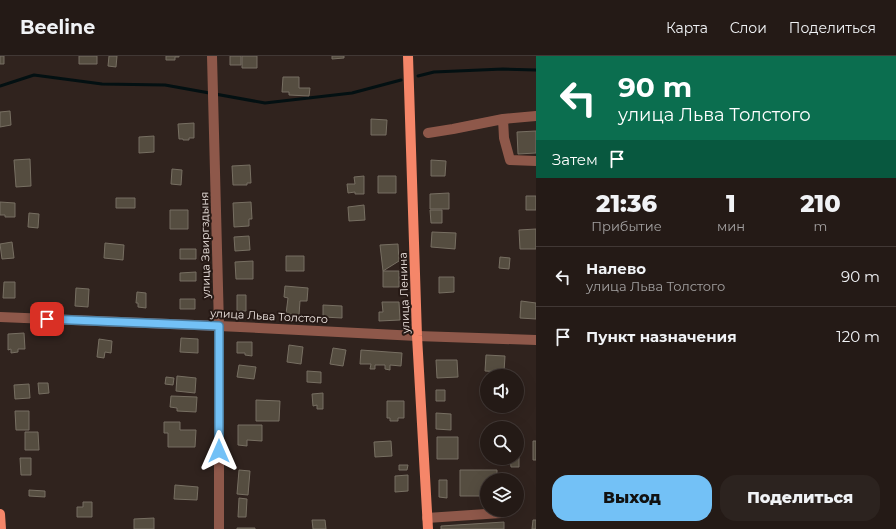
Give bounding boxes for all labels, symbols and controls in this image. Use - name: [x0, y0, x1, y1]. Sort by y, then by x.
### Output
- text: Beeline: [20, 16, 95, 39]
- text: Карта: [666, 19, 708, 37]
- text: Слои: [730, 19, 767, 37]
- text: Поделиться: [789, 19, 876, 37]
- text: 90 m: [618, 70, 692, 104]
- icon: left: [552, 72, 604, 124]
- text: улица Льва Толстого: [618, 104, 811, 126]
- icon: arrive: [606, 148, 628, 170]
- text: Затем: [552, 150, 598, 169]
- text: 21:36: [596, 189, 657, 218]
- text: 1: [726, 189, 736, 218]
- text: 210: [800, 189, 841, 218]
- street label: улица Звиргздыня: [197, 191, 213, 300]
- text: Прибытие: [591, 218, 662, 234]
- text: мин: [717, 218, 745, 234]
- text: m: [814, 218, 827, 234]
- street label: улица Ленина: [396, 252, 412, 335]
- text: Налево: [586, 259, 646, 278]
- icon: left: [552, 266, 574, 288]
- text: 90 m: [841, 267, 880, 286]
- text: улица Льва Толстого: [586, 278, 725, 294]
- pin: [30, 302, 64, 336]
- street label: улица Льва Толстого: [209, 306, 328, 326]
- icon: arrive: [36, 308, 58, 330]
- icon: arrive: [552, 326, 574, 348]
- text: Пункт назначения: [586, 327, 737, 346]
- text: 120 m: [836, 327, 880, 346]
- map controls: [480, 369, 524, 517]
- button: sound: [480, 369, 524, 413]
- button: search: [480, 421, 524, 465]
- position arrow: [198, 430, 240, 472]
- button: layers: [480, 473, 524, 517]
- button: Выход: [552, 475, 712, 521]
- button: Поделиться: [720, 475, 880, 521]

